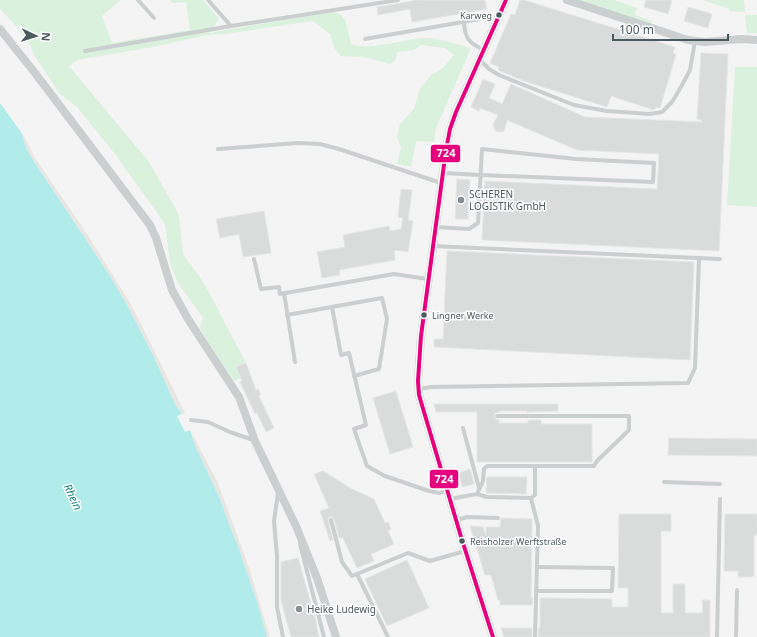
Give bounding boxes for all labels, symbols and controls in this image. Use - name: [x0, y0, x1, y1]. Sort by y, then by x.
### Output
- place label: Karweg: [460, 9, 492, 22]
- marker: Karweg: [494, 10, 504, 20]
- north arrow: [16, 16, 56, 56]
- scale bar: [613, 16, 728, 42]
- text: 100 m: [619, 21, 654, 38]
- text: N: [39, 32, 54, 42]
- line badge: 724: [430, 144, 461, 163]
- text: 724: [437, 145, 456, 160]
- place label: SCHEREN LOGISTIK GmbH: [469, 187, 546, 213]
- marker: SCHEREN LOGISTIK GmbH: [456, 195, 466, 205]
- place label: Lingner Werke: [432, 309, 494, 322]
- marker: Lingner Werke: [419, 310, 429, 320]
- line badge: 724: [429, 469, 459, 489]
- text: 724: [435, 471, 454, 486]
- water label: Rhein: [61, 481, 86, 512]
- place label: Reisholzer Werftstraße: [470, 535, 566, 548]
- marker: Reisholzer Werftstraße: [457, 536, 467, 546]
- place label: Heike Ludewig: [307, 602, 376, 616]
- marker: Heike Ludewig: [294, 604, 304, 614]

